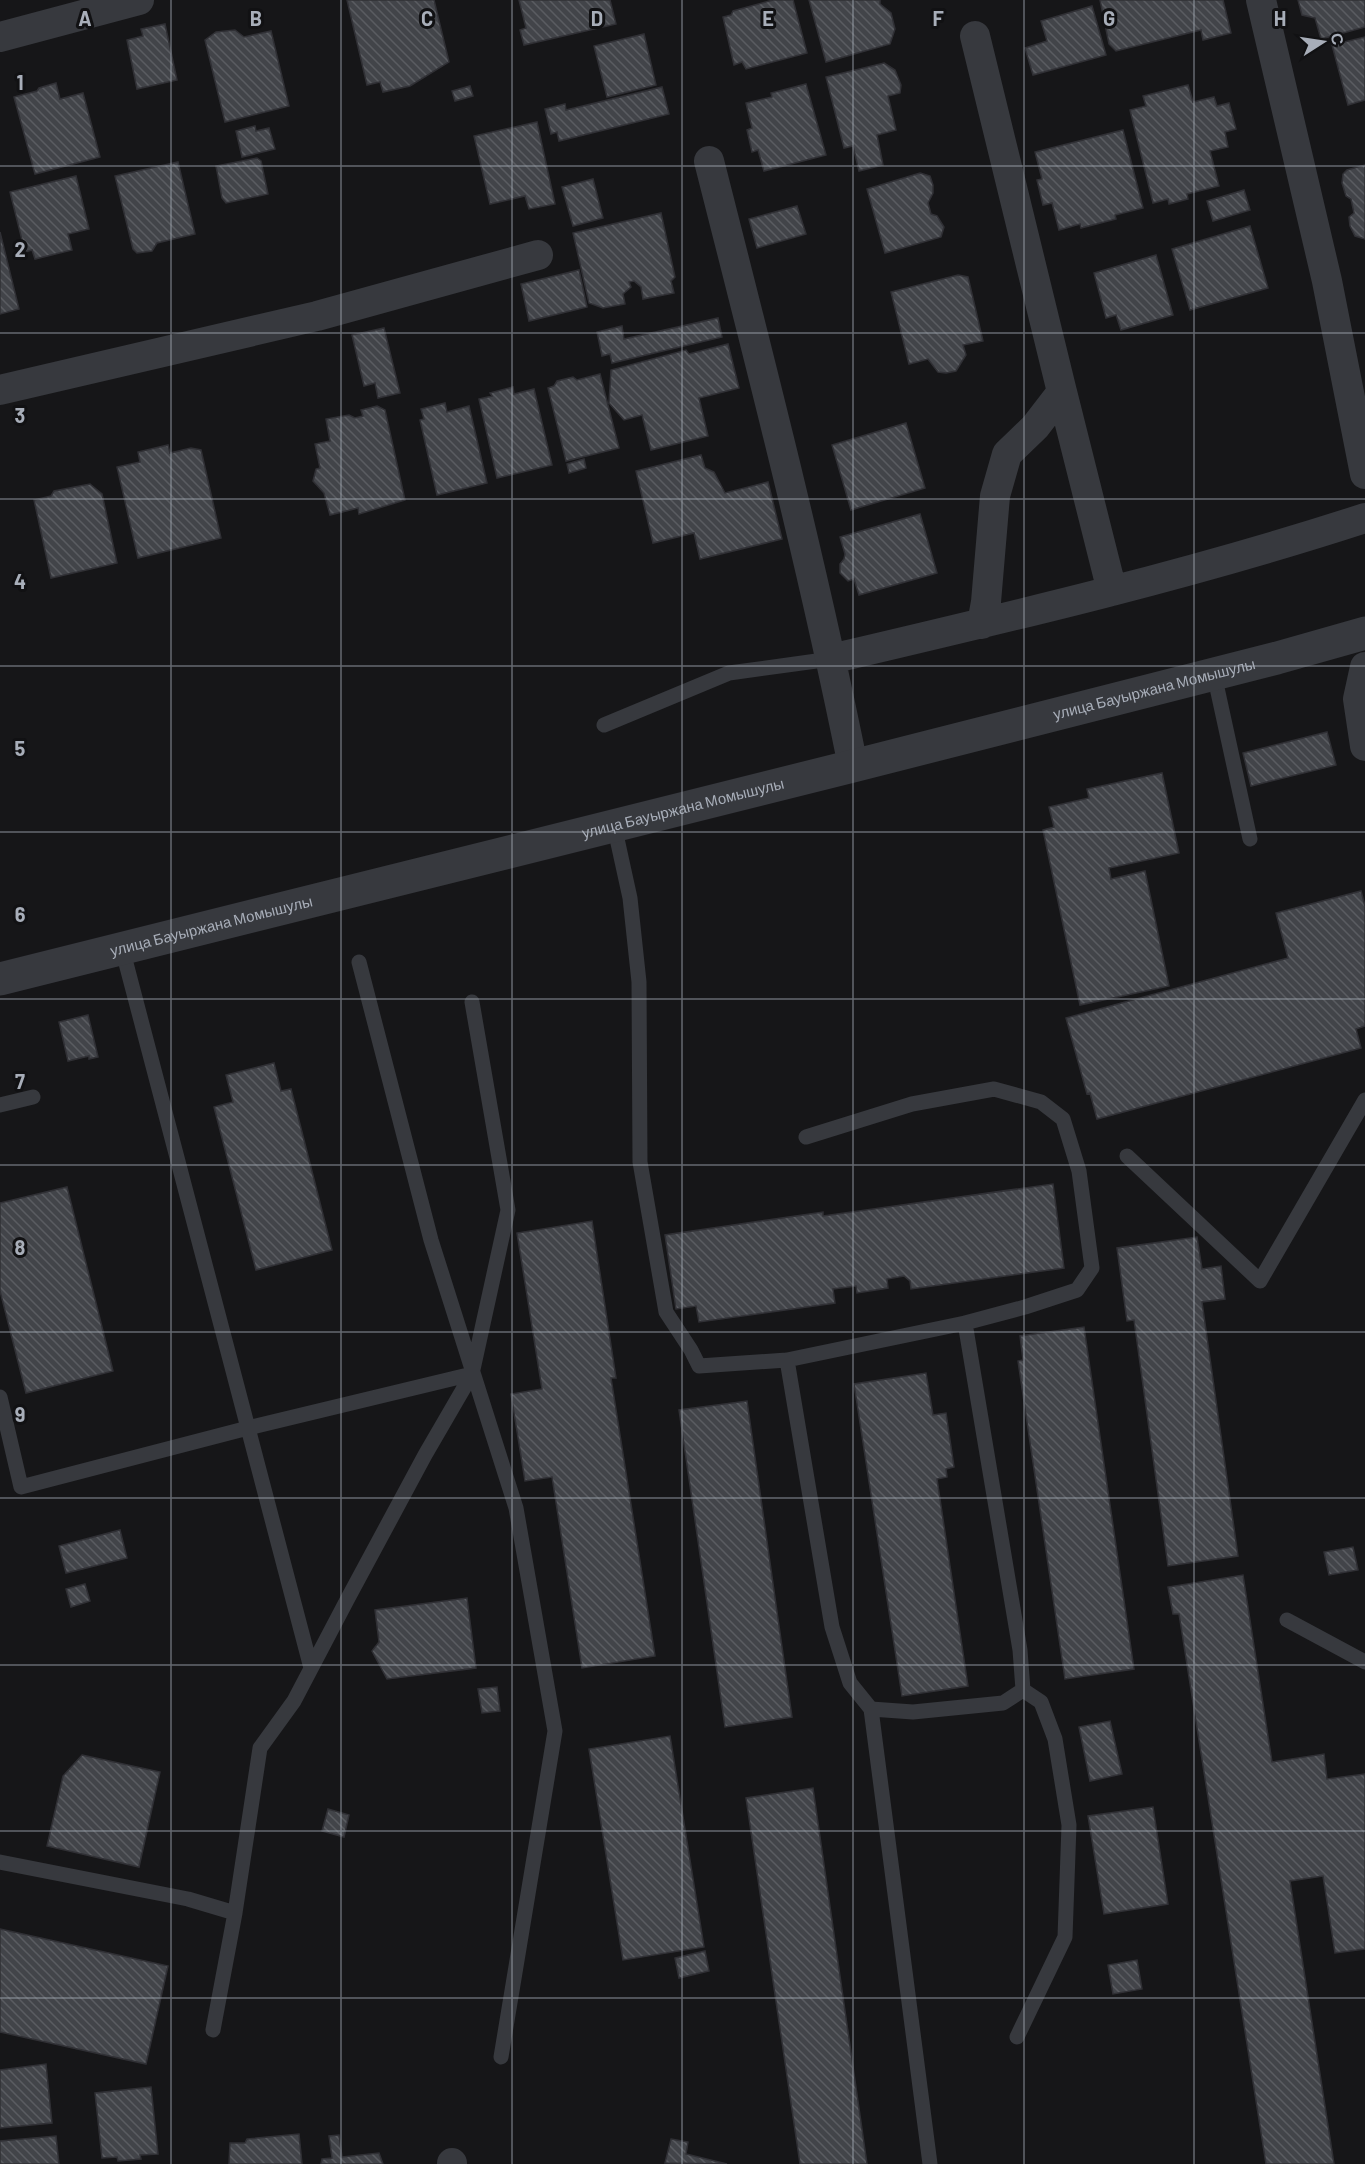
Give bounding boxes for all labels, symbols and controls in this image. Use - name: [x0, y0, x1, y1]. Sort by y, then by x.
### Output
- text: A: [78, 6, 92, 30]
- text: B: [250, 6, 262, 30]
- text: C: [421, 6, 433, 30]
- text: D: [591, 6, 603, 30]
- text: E: [762, 6, 774, 30]
- text: F: [932, 6, 944, 30]
- text: G: [1103, 6, 1115, 30]
- text: H: [1274, 6, 1286, 30]
- north arrow: [1293, 12, 1353, 72]
- text: С: [1328, 31, 1349, 47]
- text: 1: [16, 70, 24, 94]
- text: 2: [14, 237, 26, 261]
- text: 3: [15, 403, 25, 427]
- text: 4: [14, 569, 26, 593]
- street label: улица Бауыржана Момышулы: [1051, 654, 1257, 723]
- text: 5: [15, 736, 26, 760]
- street label: улица Бауыржана Момышулы: [580, 774, 786, 841]
- street label: улица Бауыржана Момышулы: [108, 891, 314, 959]
- text: 6: [15, 902, 26, 926]
- text: 7: [15, 1069, 25, 1093]
- text: 8: [15, 1235, 26, 1259]
- text: 9: [15, 1402, 25, 1426]

